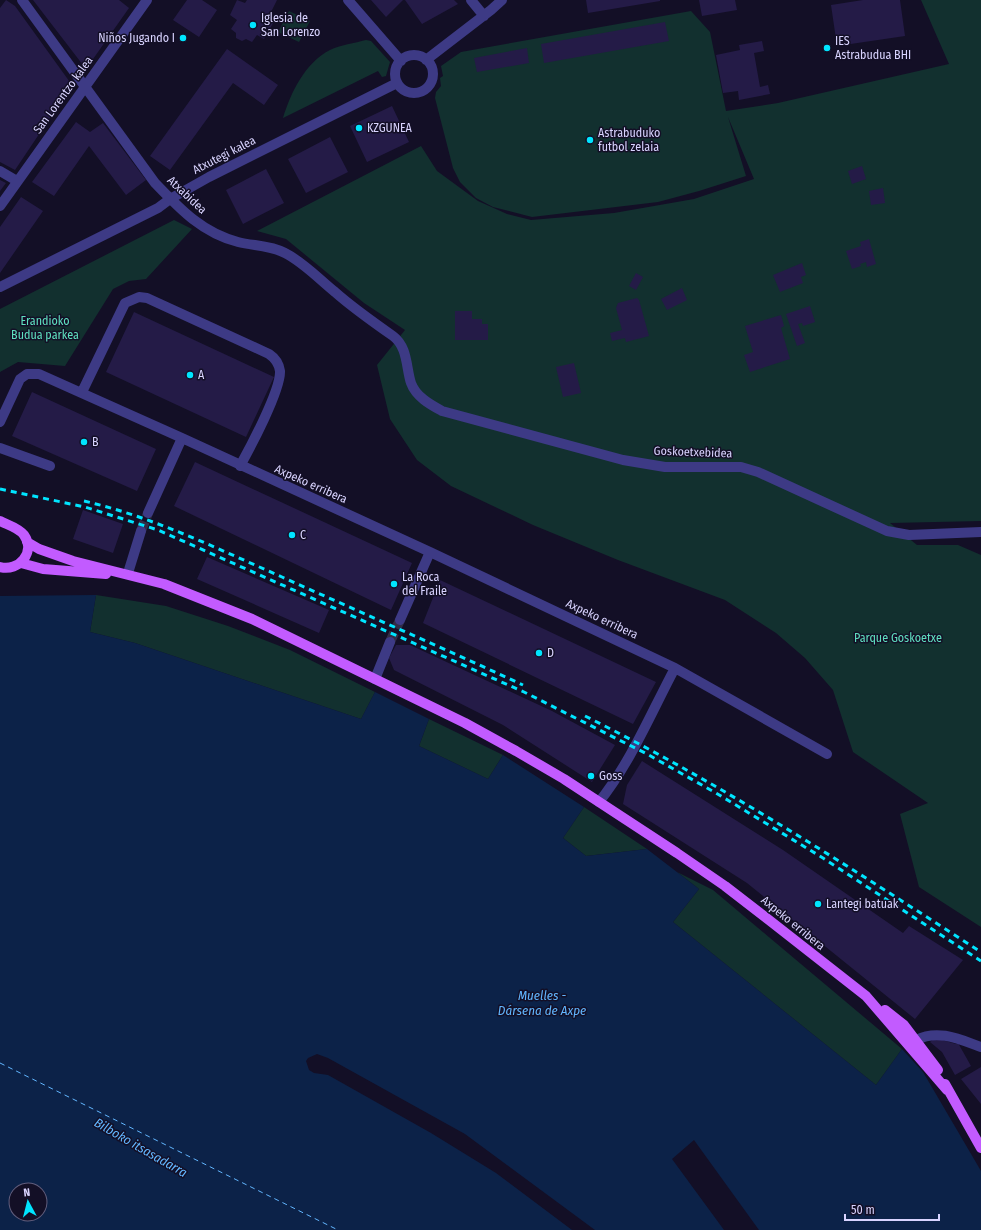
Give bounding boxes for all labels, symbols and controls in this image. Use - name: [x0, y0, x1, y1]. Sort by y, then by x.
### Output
- place label: Iglesia de San Lorenzo: [261, 11, 320, 39]
- marker: Iglesia de San Lorenzo: [248, 20, 258, 30]
- place label: Niños Jugando I: [98, 31, 175, 45]
- marker: Niños Jugando I: [178, 33, 188, 43]
- place label: IES Astrabudua BHI: [835, 34, 911, 62]
- marker: IES Astrabudua BHI: [822, 43, 832, 53]
- street label: San Lorentzo kalea: [30, 54, 96, 136]
- place label: KZGUNEA: [367, 121, 413, 135]
- marker: KZGUNEA: [354, 123, 364, 133]
- place label: Astrabuduko futbol zelaia: [598, 126, 660, 154]
- street label: Atxutegi kalea: [190, 133, 258, 177]
- marker: Astrabuduko futbol zelaia: [585, 135, 595, 145]
- street label: Atxabidea: [164, 173, 210, 217]
- park label: Erandioko Budua parkea: [11, 314, 79, 342]
- place label: A: [198, 368, 205, 382]
- marker: A: [185, 370, 195, 380]
- place label: B: [92, 435, 99, 449]
- marker: B: [79, 437, 89, 447]
- street label: Goskoetxebidea: [653, 444, 733, 460]
- street label: Axpeko erribera: [273, 462, 350, 506]
- place label: C: [300, 528, 306, 542]
- marker: C: [287, 530, 297, 540]
- place label: La Roca del Fraile: [402, 570, 447, 598]
- marker: La Roca del Fraile: [389, 579, 399, 589]
- street label: Axpeko erribera: [564, 596, 640, 642]
- park label: Parque Goskoetxe: [854, 631, 942, 645]
- place label: D: [547, 646, 554, 660]
- marker: D: [534, 648, 544, 658]
- place label: Goss: [599, 769, 622, 783]
- marker: Goss: [586, 771, 596, 781]
- street label: Axpeko erribera: [758, 893, 828, 953]
- place label: Lantegi batuak: [826, 897, 899, 911]
- marker: Lantegi batuak: [813, 899, 823, 909]
- water label: Muelles - Dársena de Axpe: [498, 988, 586, 1018]
- water label: Bilboko itsasadarra: [92, 1115, 190, 1180]
- north arrow: [8, 1182, 48, 1222]
- text: N: [23, 1186, 31, 1199]
- scale bar: [845, 1196, 939, 1222]
- text: 50 m: [851, 1203, 875, 1217]

